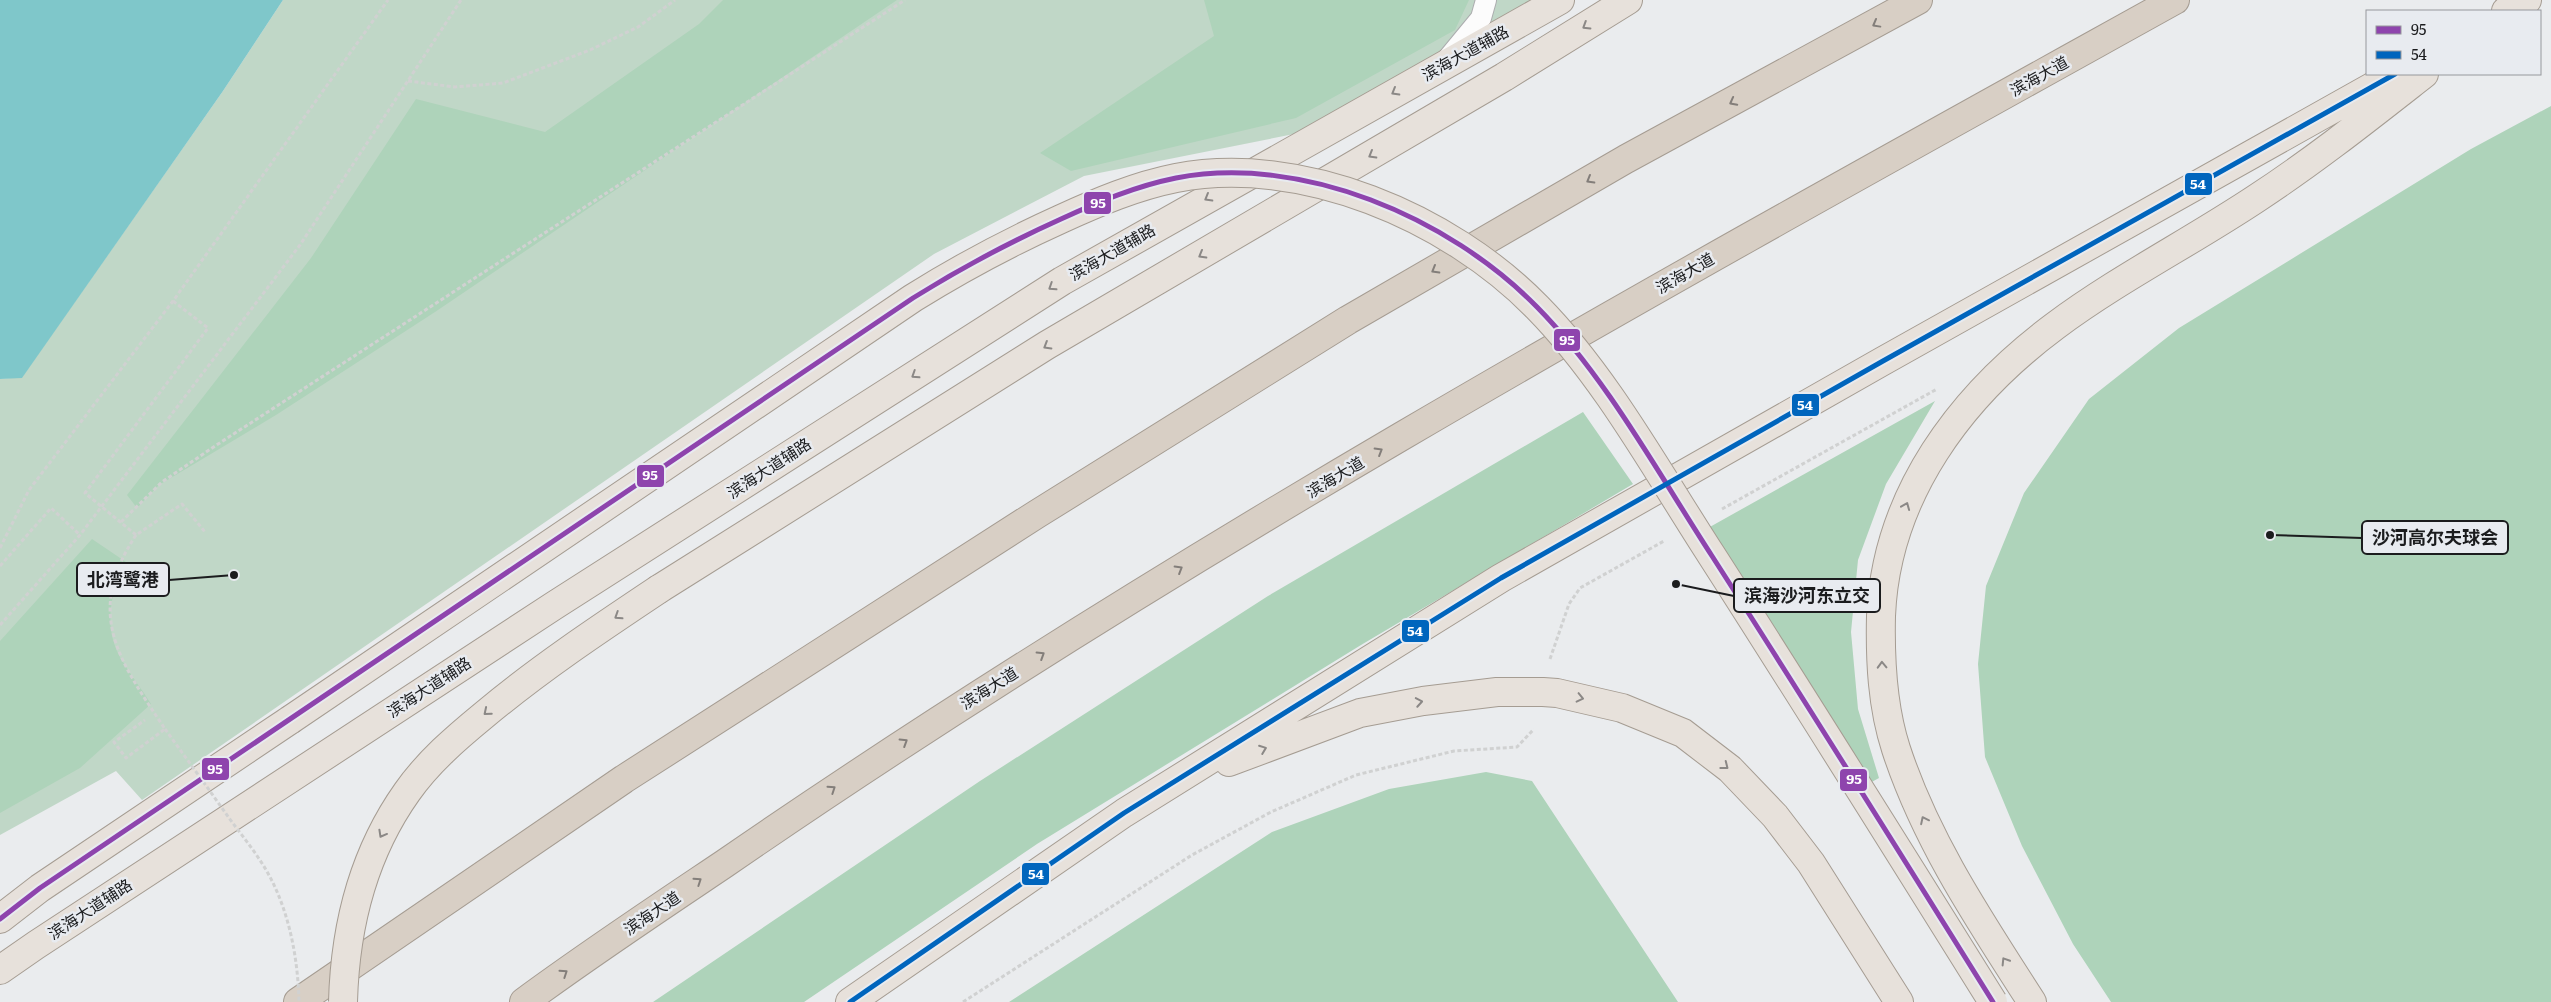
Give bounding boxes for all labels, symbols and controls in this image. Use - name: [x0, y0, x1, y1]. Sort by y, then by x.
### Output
- legend: [2366, 10, 2541, 75]
- text: 95: [2411, 17, 2427, 40]
- street label: 滨海大道辅路: [1417, 18, 1512, 86]
- one-way arrow: [1872, 18, 1881, 28]
- one-way arrow: [1583, 20, 1592, 29]
- text: 54: [2411, 42, 2427, 65]
- street label: 滨海大道: [2005, 49, 2072, 101]
- one-way arrow: [1392, 85, 1401, 95]
- one-way arrow: [1729, 95, 1738, 105]
- one-way arrow: [1369, 149, 1378, 159]
- line badge: 54: [2184, 172, 2213, 196]
- one-way arrow: [1587, 173, 1596, 183]
- text: 54: [2190, 173, 2207, 193]
- line badge: 95: [1083, 191, 1112, 215]
- one-way arrow: [1205, 191, 1214, 201]
- text: 95: [1090, 192, 1106, 212]
- street label: 滨海大道辅路: [1064, 217, 1159, 286]
- street label: 滨海大道: [1651, 246, 1718, 299]
- one-way arrow: [1198, 248, 1207, 258]
- one-way arrow: [1431, 264, 1440, 274]
- one-way arrow: [1049, 281, 1058, 291]
- line badge: 95: [1553, 328, 1581, 352]
- text: 95: [1559, 329, 1575, 349]
- one-way arrow: [1043, 339, 1052, 349]
- one-way arrow: [912, 368, 921, 378]
- line badge: 54: [1791, 393, 1820, 417]
- text: 54: [1797, 394, 1814, 414]
- street label: 滨海大道辅路: [722, 431, 815, 503]
- one-way arrow: [1373, 447, 1382, 457]
- street label: 滨海大道: [1301, 449, 1368, 503]
- line badge: 95: [636, 464, 665, 488]
- text: 95: [642, 464, 658, 484]
- one-way arrow: [1900, 502, 1910, 511]
- callout: 沙河高尔夫球会: [2362, 521, 2508, 554]
- text: 沙河高尔夫球会: [2372, 523, 2498, 550]
- callout: 北湾鹭港: [77, 563, 169, 596]
- text: 北湾鹭港: [87, 565, 159, 592]
- one-way arrow: [1173, 565, 1182, 575]
- callout: 滨海沙河东立交: [1734, 579, 1880, 612]
- text: 滨海沙河东立交: [1744, 581, 1870, 608]
- one-way arrow: [614, 610, 624, 619]
- line badge: 54: [1401, 619, 1430, 643]
- text: 54: [1407, 620, 1424, 640]
- street label: 滨海大道辅路: [382, 650, 475, 722]
- one-way arrow: [1035, 651, 1044, 661]
- street label: 滨海大道: [955, 660, 1022, 714]
- one-way arrow: [1876, 661, 1887, 669]
- one-way arrow: [1575, 692, 1584, 703]
- one-way arrow: [1415, 697, 1423, 708]
- one-way arrow: [484, 707, 493, 715]
- one-way arrow: [898, 739, 907, 748]
- one-way arrow: [1259, 744, 1267, 754]
- line badge: 95: [201, 757, 230, 781]
- text: 95: [207, 758, 223, 778]
- one-way arrow: [1720, 760, 1729, 769]
- line badge: 95: [1839, 768, 1868, 792]
- text: 95: [1846, 768, 1862, 788]
- one-way arrow: [826, 786, 835, 795]
- one-way arrow: [1920, 816, 1931, 825]
- one-way arrow: [378, 829, 388, 838]
- line badge: 54: [1021, 862, 1050, 886]
- text: 54: [1028, 863, 1045, 883]
- street label: 滨海大道辅路: [43, 872, 136, 944]
- one-way arrow: [692, 878, 701, 887]
- street label: 滨海大道: [618, 884, 685, 940]
- one-way arrow: [2002, 957, 2012, 966]
- one-way arrow: [559, 970, 568, 980]

